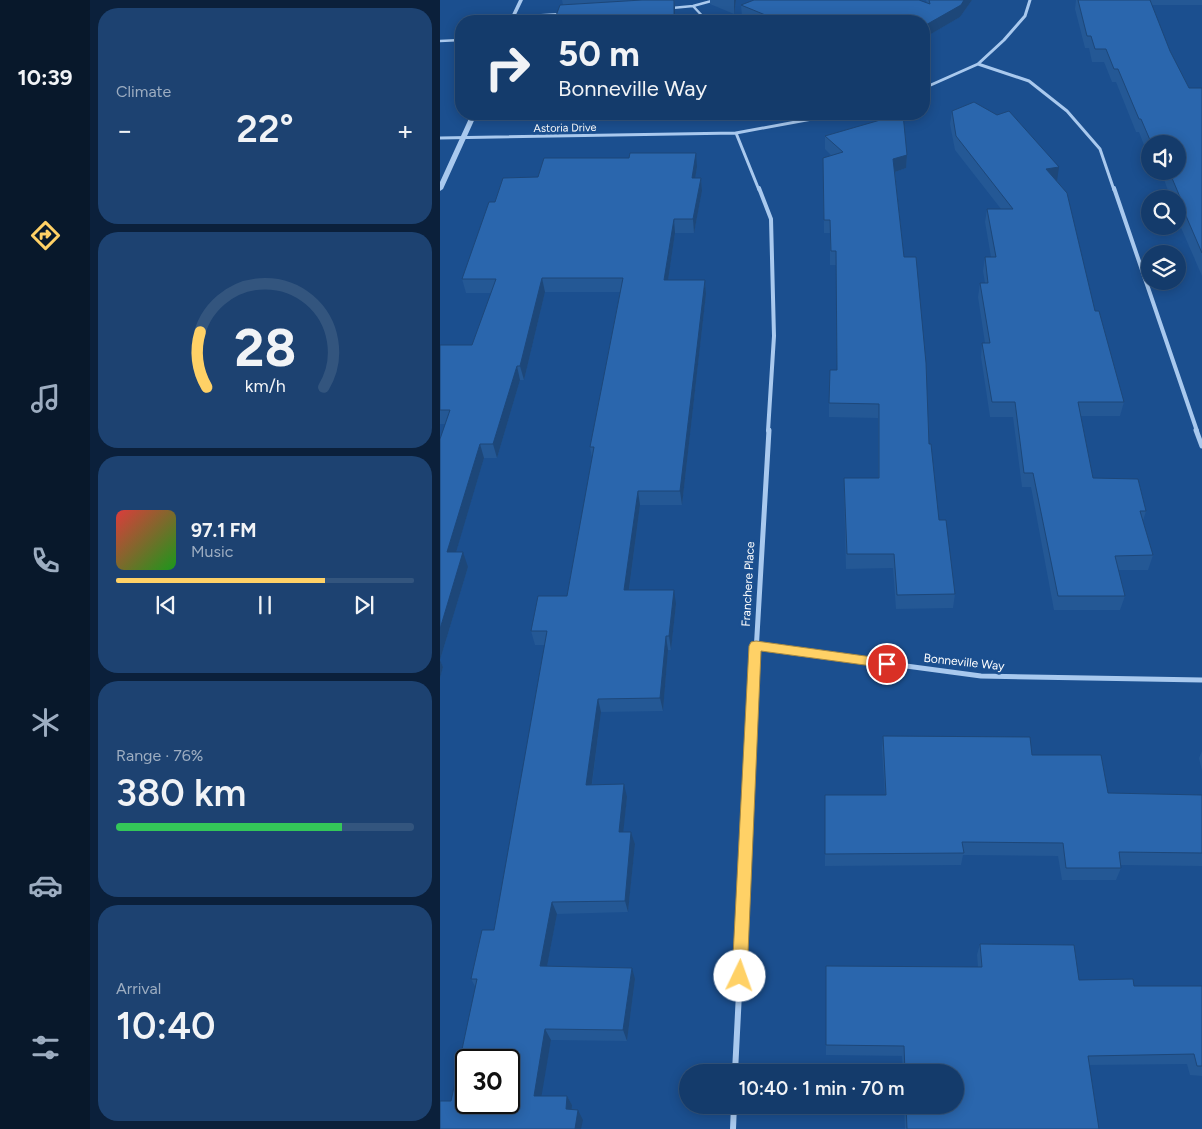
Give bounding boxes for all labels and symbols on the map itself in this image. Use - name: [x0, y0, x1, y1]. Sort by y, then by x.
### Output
- street label: Astoria Drive: [533, 121, 597, 135]
- street label: Franchere Place: [739, 541, 757, 627]
- pin: [866, 643, 908, 685]
- street label: Bonneville Way: [923, 651, 1006, 673]
- position arrow: [713, 949, 765, 1001]
- speed limit sign: 30: [455, 1049, 520, 1114]

